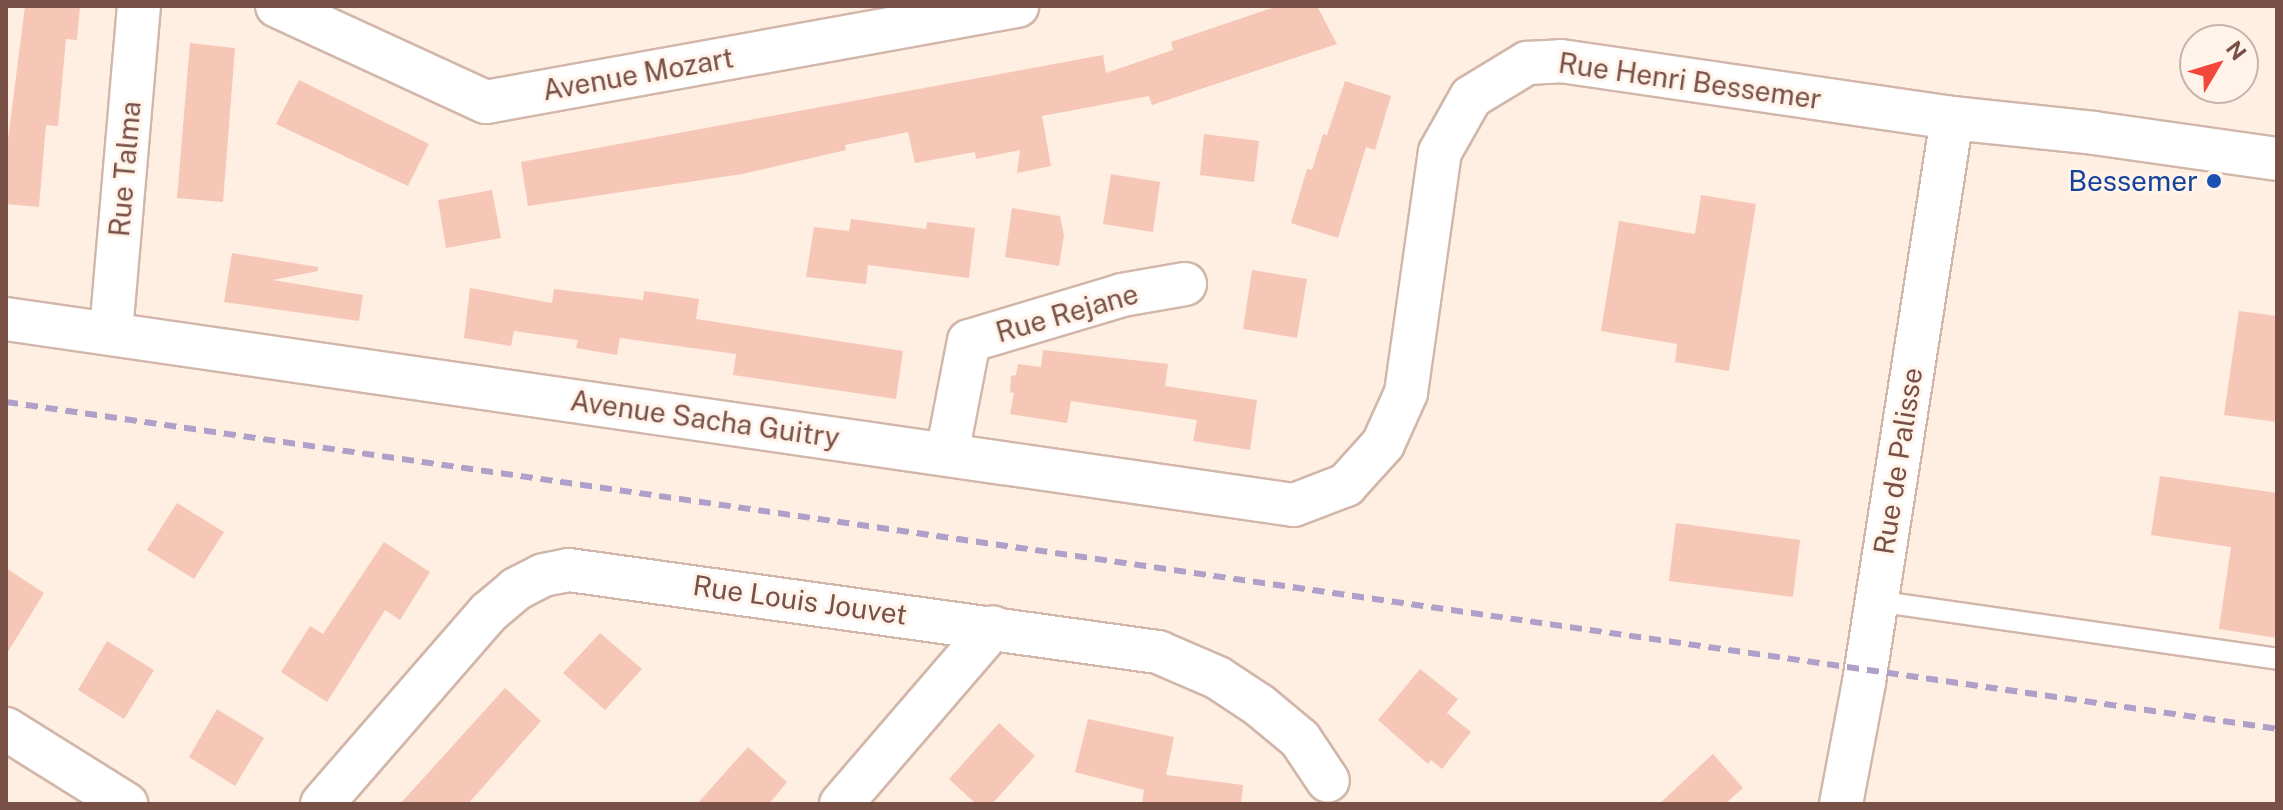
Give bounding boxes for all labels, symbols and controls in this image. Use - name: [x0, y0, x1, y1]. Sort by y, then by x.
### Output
- north arrow: [2179, 24, 2259, 104]
- text: N: [2221, 36, 2252, 65]
- street label: Avenue Mozart: [540, 41, 736, 107]
- street label: Rue Henri Bessemer: [1556, 46, 1824, 116]
- street label: Rue Talma: [102, 100, 148, 238]
- place label: Bessemer: [2068, 164, 2198, 198]
- marker: Bessemer: [2205, 172, 2223, 190]
- street label: Rue Rejane: [992, 277, 1142, 349]
- street label: Rue de Palisse: [1867, 365, 1929, 557]
- street label: Avenue Sacha Guitry: [568, 383, 842, 455]
- street label: Rue Louis Jouvet: [691, 568, 909, 632]

